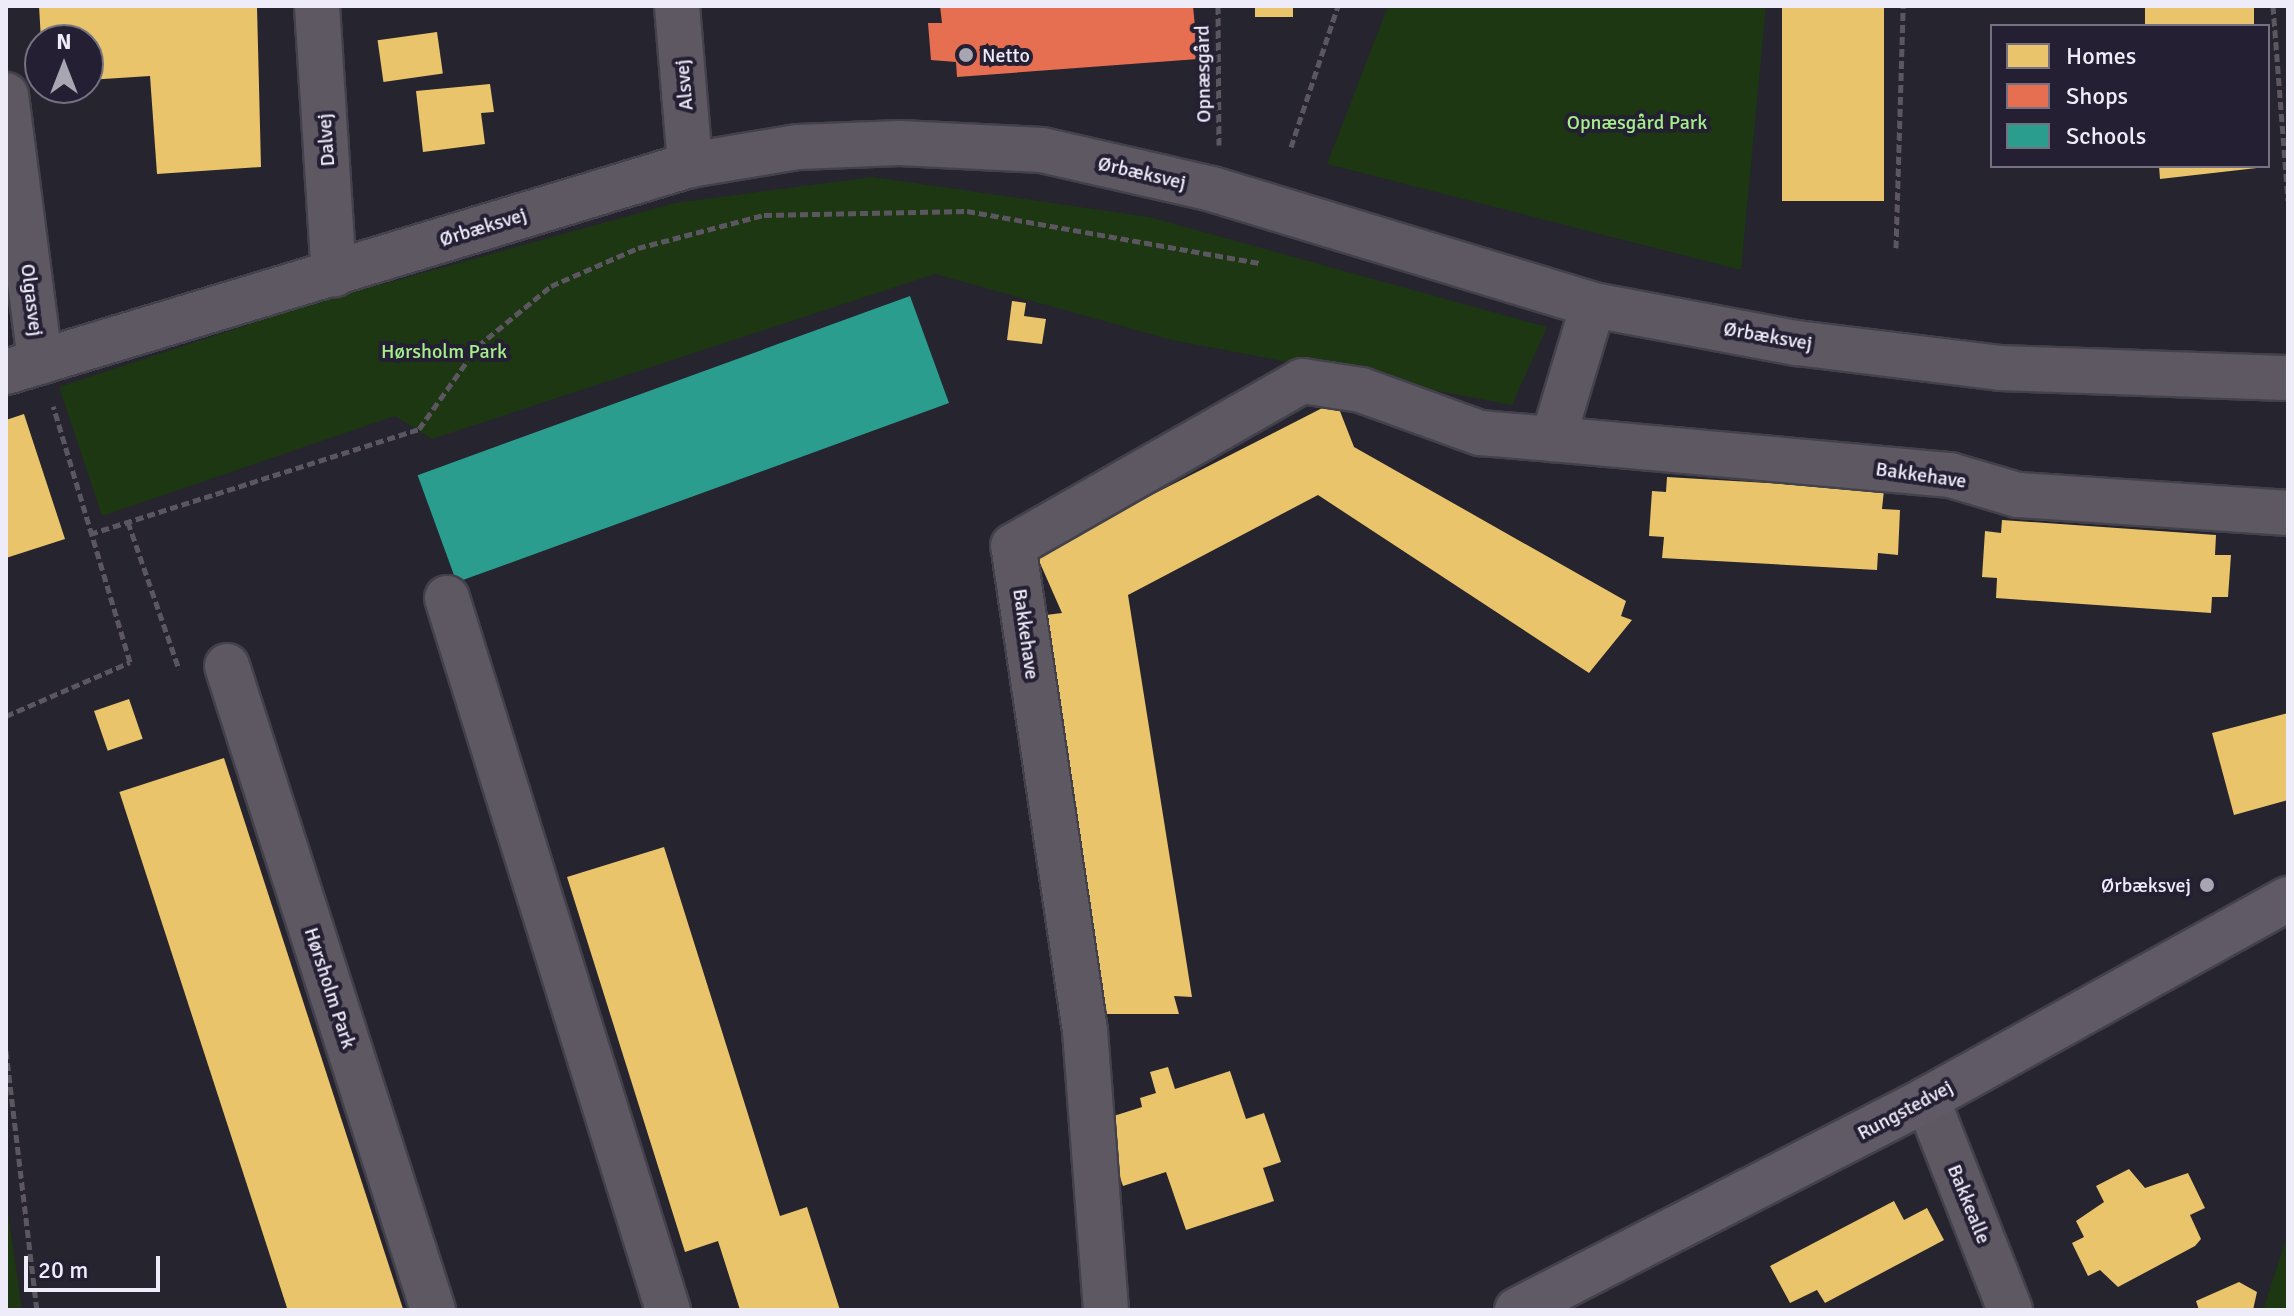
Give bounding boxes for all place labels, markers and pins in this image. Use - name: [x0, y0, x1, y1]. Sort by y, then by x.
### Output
- place label: Netto: [982, 43, 1030, 67]
- marker: Netto: [957, 46, 975, 64]
- place label: Ørbæksvej: [2101, 873, 2191, 897]
- marker: Ørbæksvej: [2198, 876, 2216, 894]

